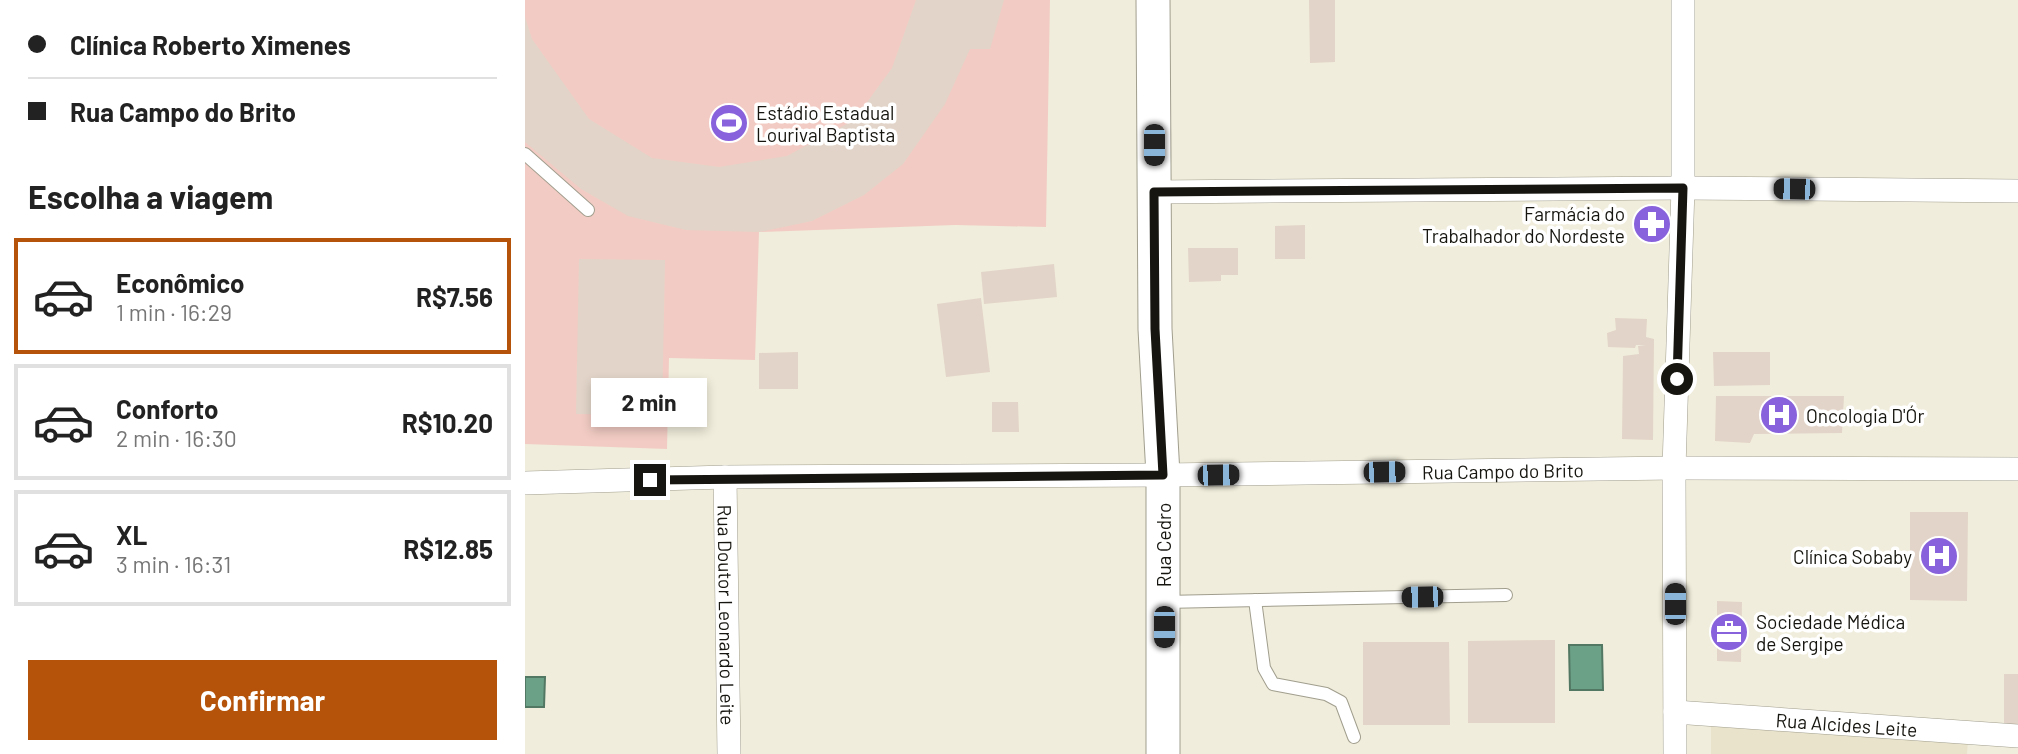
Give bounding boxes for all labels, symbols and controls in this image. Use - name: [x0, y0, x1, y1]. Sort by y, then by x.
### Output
- text: Clínica Roberto Ximenes: [70, 29, 351, 60]
- text: Rua Campo do Brito: [70, 96, 296, 127]
- place label: Estádio Estadual Lourival Baptista: [756, 101, 895, 146]
- sports icon: Estádio Estadual Lourival Baptista: [708, 102, 750, 144]
- car: [1144, 124, 1165, 166]
- text: Escolha a viagem: [28, 177, 273, 215]
- car: [1773, 178, 1816, 200]
- place label: Farmácia do Trabalhador do Nordeste: [1422, 202, 1625, 247]
- pharmacy icon: Farmácia do Trabalhador do Nordeste: [1631, 203, 1673, 245]
- icon: car: [32, 265, 95, 328]
- text: Econômico: [116, 267, 245, 298]
- text: R$7.56: [416, 281, 493, 312]
- text: 1 min · 16:29: [116, 298, 232, 326]
- route start: [1661, 363, 1693, 395]
- callout: 2 min: [592, 378, 708, 428]
- text: 2 min: [621, 388, 677, 416]
- icon: car: [32, 391, 95, 454]
- text: Conforto: [116, 393, 219, 424]
- hospital icon: Oncologia D'Ór: [1758, 394, 1800, 436]
- place label: Oncologia D'Ór: [1806, 404, 1924, 427]
- text: R$10.20: [402, 407, 493, 438]
- text: 2 min · 16:30: [116, 424, 237, 452]
- street label: Rua Campo do Brito: [1422, 458, 1584, 483]
- car: [1363, 461, 1406, 483]
- route end: [634, 464, 666, 496]
- car: [1197, 464, 1240, 486]
- street label: Rua Cedro: [1152, 503, 1175, 587]
- street label: Rua Doutor Leonardo Leite: [714, 505, 740, 725]
- icon: car: [32, 517, 95, 580]
- text: XL: [116, 519, 147, 550]
- text: R$12.85: [403, 533, 493, 564]
- hospital icon: Clínica Sobaby: [1918, 535, 1960, 577]
- place label: Clínica Sobaby: [1793, 545, 1912, 568]
- text: 3 min · 16:31: [116, 550, 231, 578]
- car: [1665, 583, 1686, 625]
- car: [1401, 586, 1444, 608]
- car: [1154, 606, 1175, 648]
- place label: Sociedade Médica de Sergipe: [1756, 610, 1905, 655]
- office icon: Sociedade Médica de Sergipe: [1708, 611, 1750, 653]
- button: Confirmar: [28, 660, 497, 740]
- street label: Rua Alcides Leite: [1775, 708, 1918, 740]

